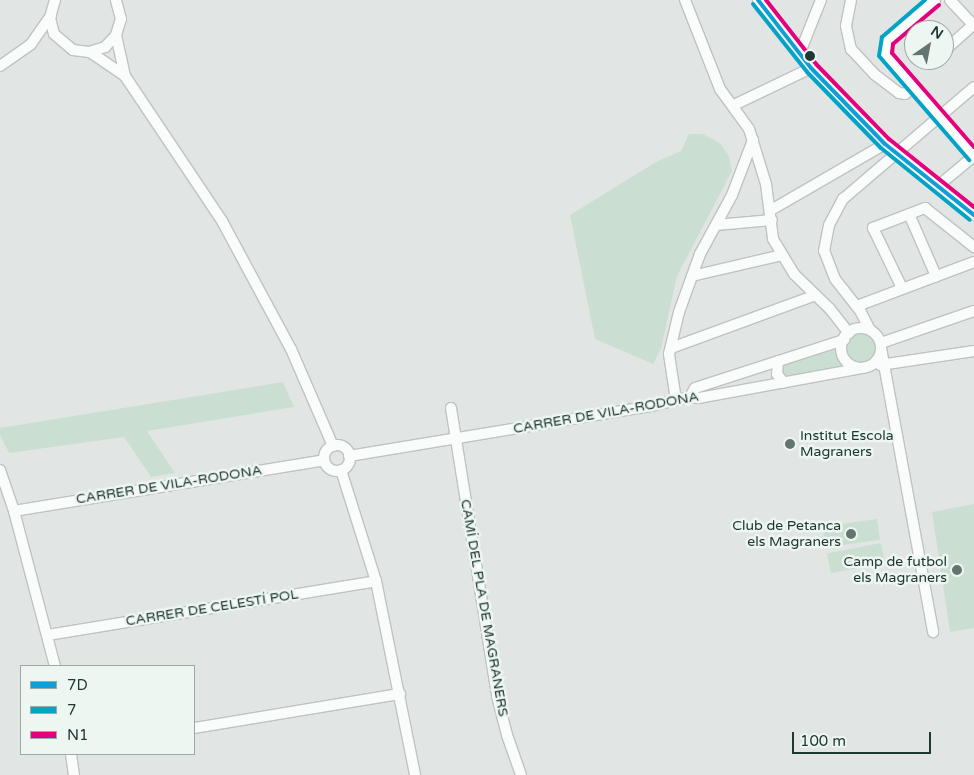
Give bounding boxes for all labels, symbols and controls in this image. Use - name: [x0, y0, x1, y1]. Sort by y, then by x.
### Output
- north arrow: [904, 20, 954, 70]
- text: N: [928, 23, 946, 43]
- unlabelled marker: [805, 51, 815, 61]
- street label: CARRER DE VILA-RODONA: [512, 388, 700, 438]
- place label: Institut Escola Magraners: [800, 428, 894, 461]
- marker: Institut Escola Magraners: [784, 438, 796, 450]
- street label: CARRER DE VILA-RODONA: [75, 462, 263, 508]
- street label: CAMÍ DEL PLA DE MAGRANERS: [457, 498, 511, 718]
- place label: Club de Petanca els Magraners: [732, 518, 841, 550]
- marker: Club de Petanca els Magraners: [845, 528, 857, 540]
- place label: Camp de futbol els Magraners: [844, 554, 947, 586]
- marker: Camp de futbol els Magraners: [951, 564, 963, 576]
- street label: CARRER DE CELESTÍ POL: [125, 586, 299, 630]
- legend: [20, 665, 195, 755]
- text: 7D: [67, 676, 88, 694]
- text: 7: [67, 701, 76, 719]
- scale bar: [794, 722, 933, 754]
- text: N1: [67, 726, 88, 744]
- text: 100 m: [800, 732, 846, 750]

